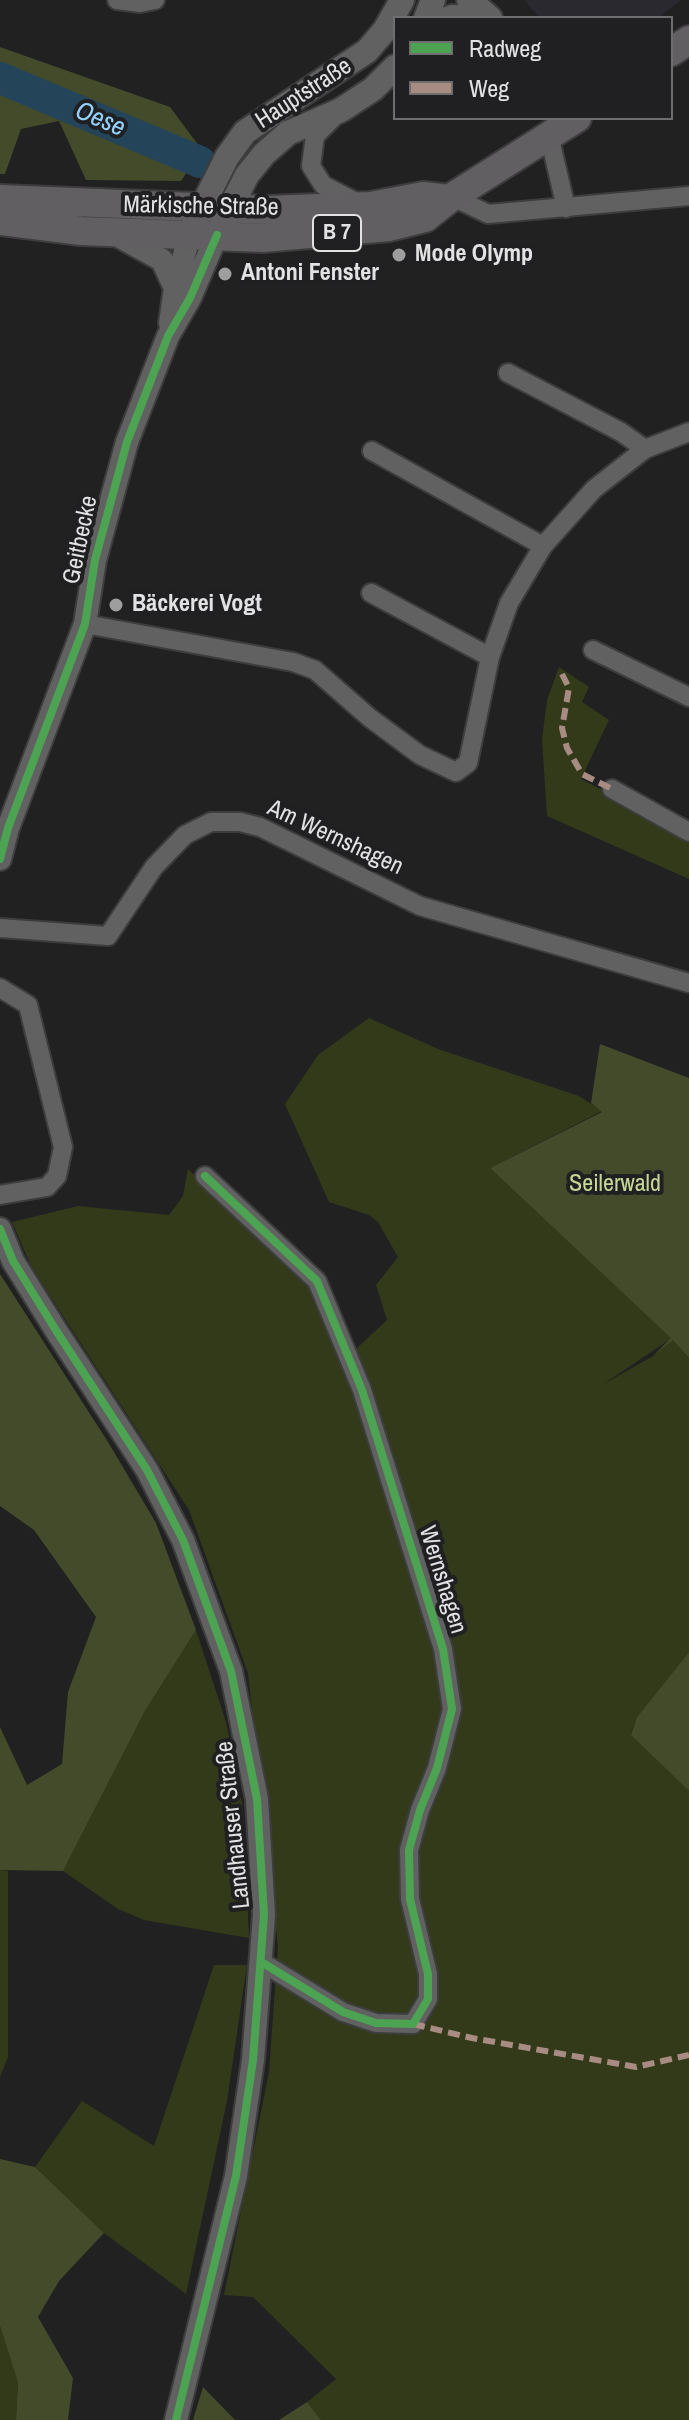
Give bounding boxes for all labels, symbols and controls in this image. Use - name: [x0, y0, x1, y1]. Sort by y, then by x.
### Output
- legend: [393, 16, 673, 120]
- text: Radweg: [469, 32, 541, 64]
- street label: Hauptstraße: [251, 52, 357, 136]
- text: Weg: [469, 72, 509, 104]
- water label: Oese: [70, 96, 130, 144]
- street label: Märkische Straße: [123, 191, 279, 223]
- road number: B 7: [313, 215, 361, 251]
- place label: Mode Olymp: [415, 241, 533, 269]
- marker: Mode Olymp: [390, 246, 408, 264]
- place label: Antoni Fenster: [241, 260, 379, 288]
- marker: Antoni Fenster: [216, 265, 234, 283]
- street label: Geitbecke: [58, 493, 104, 587]
- place label: Bäckerei Vogt: [132, 591, 262, 619]
- marker: Bäckerei Vogt: [107, 596, 125, 614]
- street label: Am Wernshagen: [263, 794, 407, 882]
- park label: Seilerwald: [569, 1171, 661, 1199]
- street label: Wernshagen: [412, 1523, 472, 1637]
- street label: Landhauser Straße: [211, 1740, 257, 1910]

